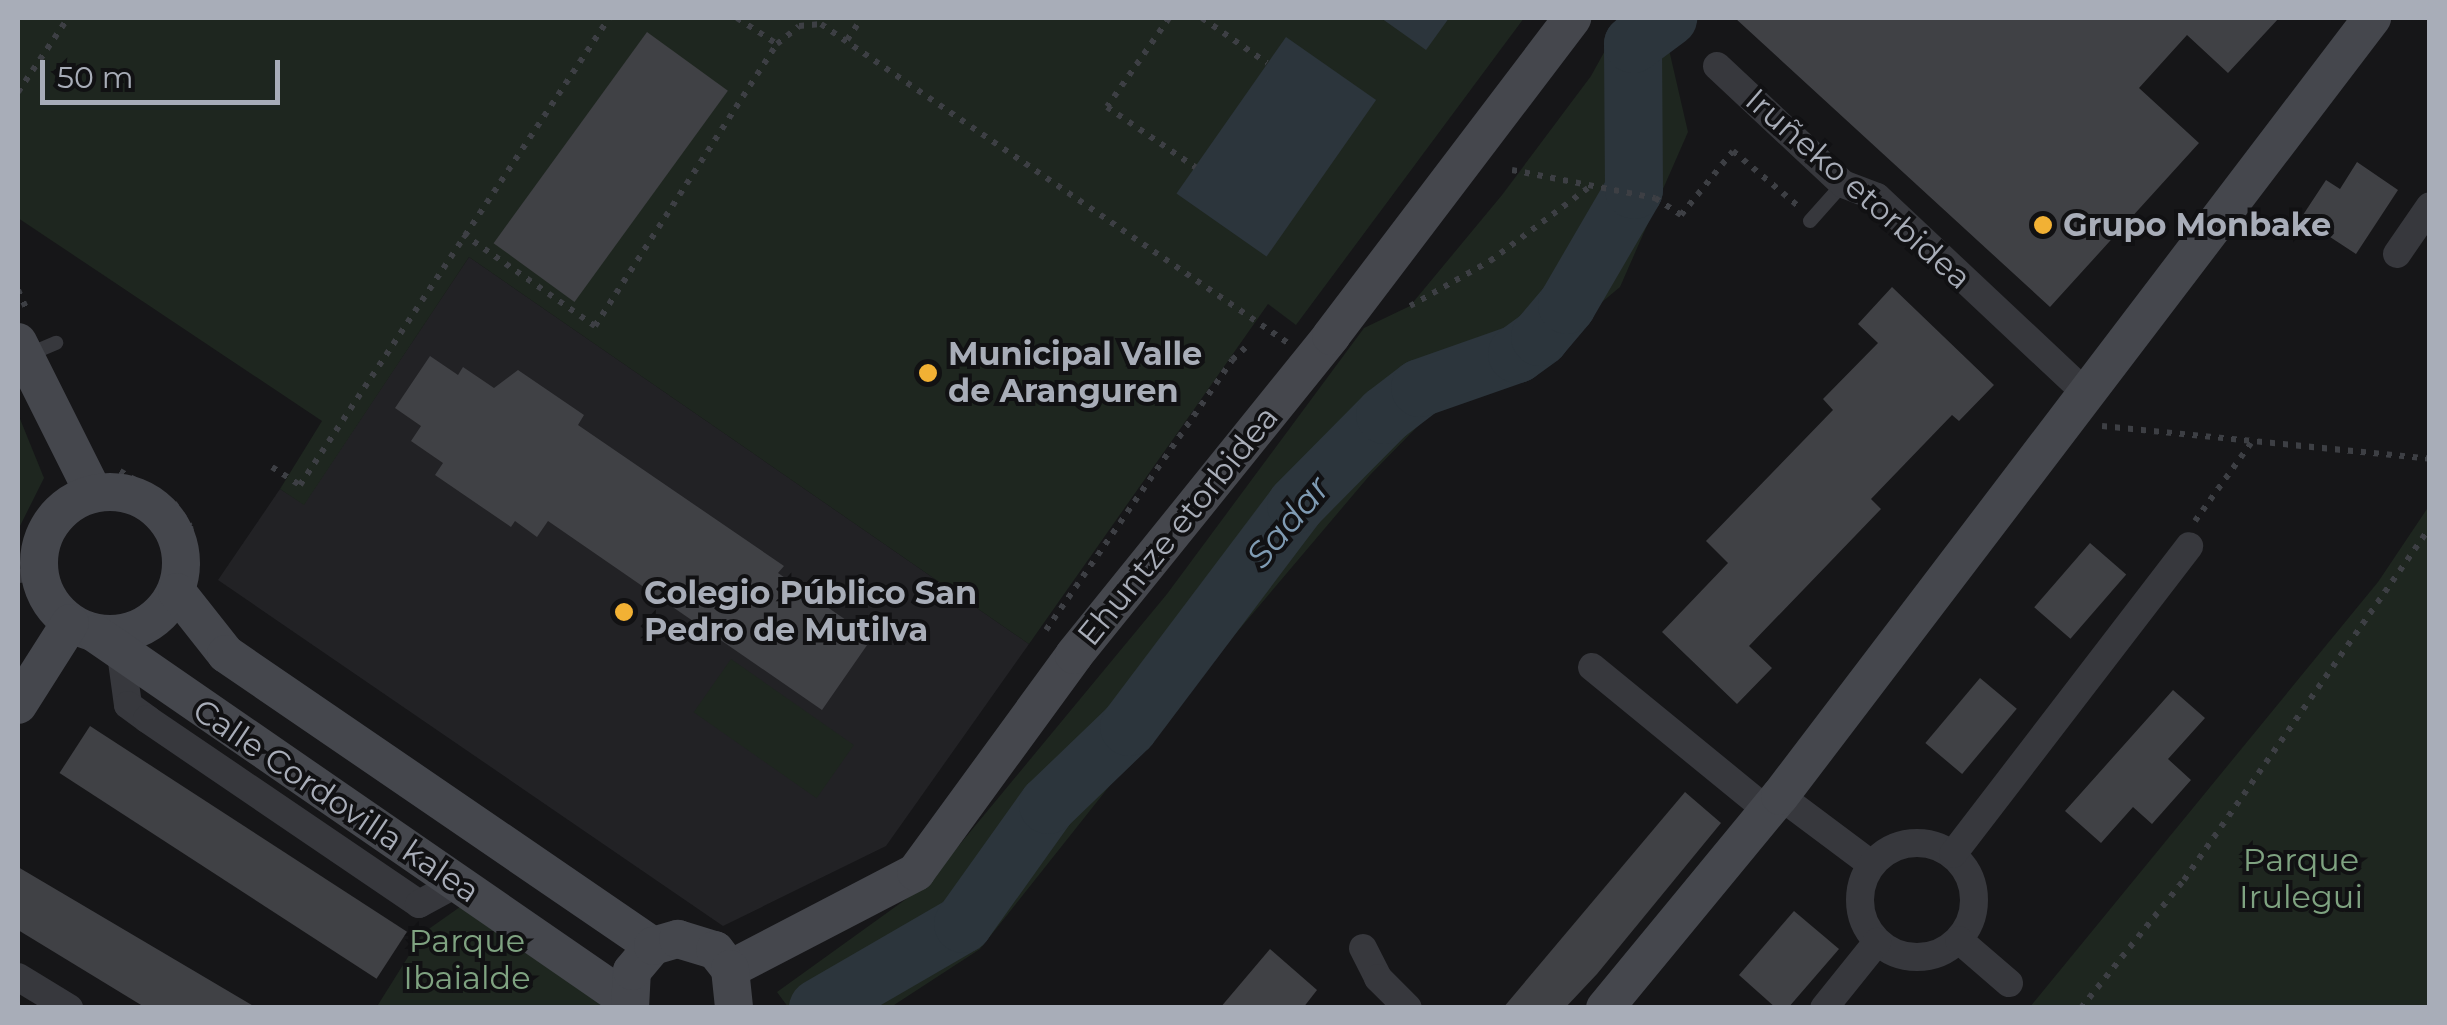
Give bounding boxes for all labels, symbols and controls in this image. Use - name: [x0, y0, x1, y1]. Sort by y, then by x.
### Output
- scale bar: [45, 40, 285, 102]
- text: 50 m: [57, 59, 134, 96]
- street label: Iruñeko etorbidea: [1737, 81, 1979, 297]
- place label: Grupo Monbake: [2063, 206, 2331, 244]
- marker: Grupo Monbake: [2032, 214, 2054, 236]
- place label: Municipal Valle de Aranguren: [948, 336, 1202, 411]
- marker: Municipal Valle de Aranguren: [917, 362, 939, 384]
- street label: Ehuntze etorbidea: [1070, 398, 1286, 654]
- water label: Sadar: [1238, 468, 1338, 576]
- place label: Colegio Público San Pedro de Mutilva: [644, 575, 977, 650]
- marker: Colegio Público San Pedro de Mutilva: [613, 601, 635, 623]
- street label: Calle Cordovilla kalea: [186, 691, 486, 911]
- park label: Parque Irulegui: [2239, 842, 2363, 917]
- park label: Parque Ibaialde: [403, 923, 531, 998]

